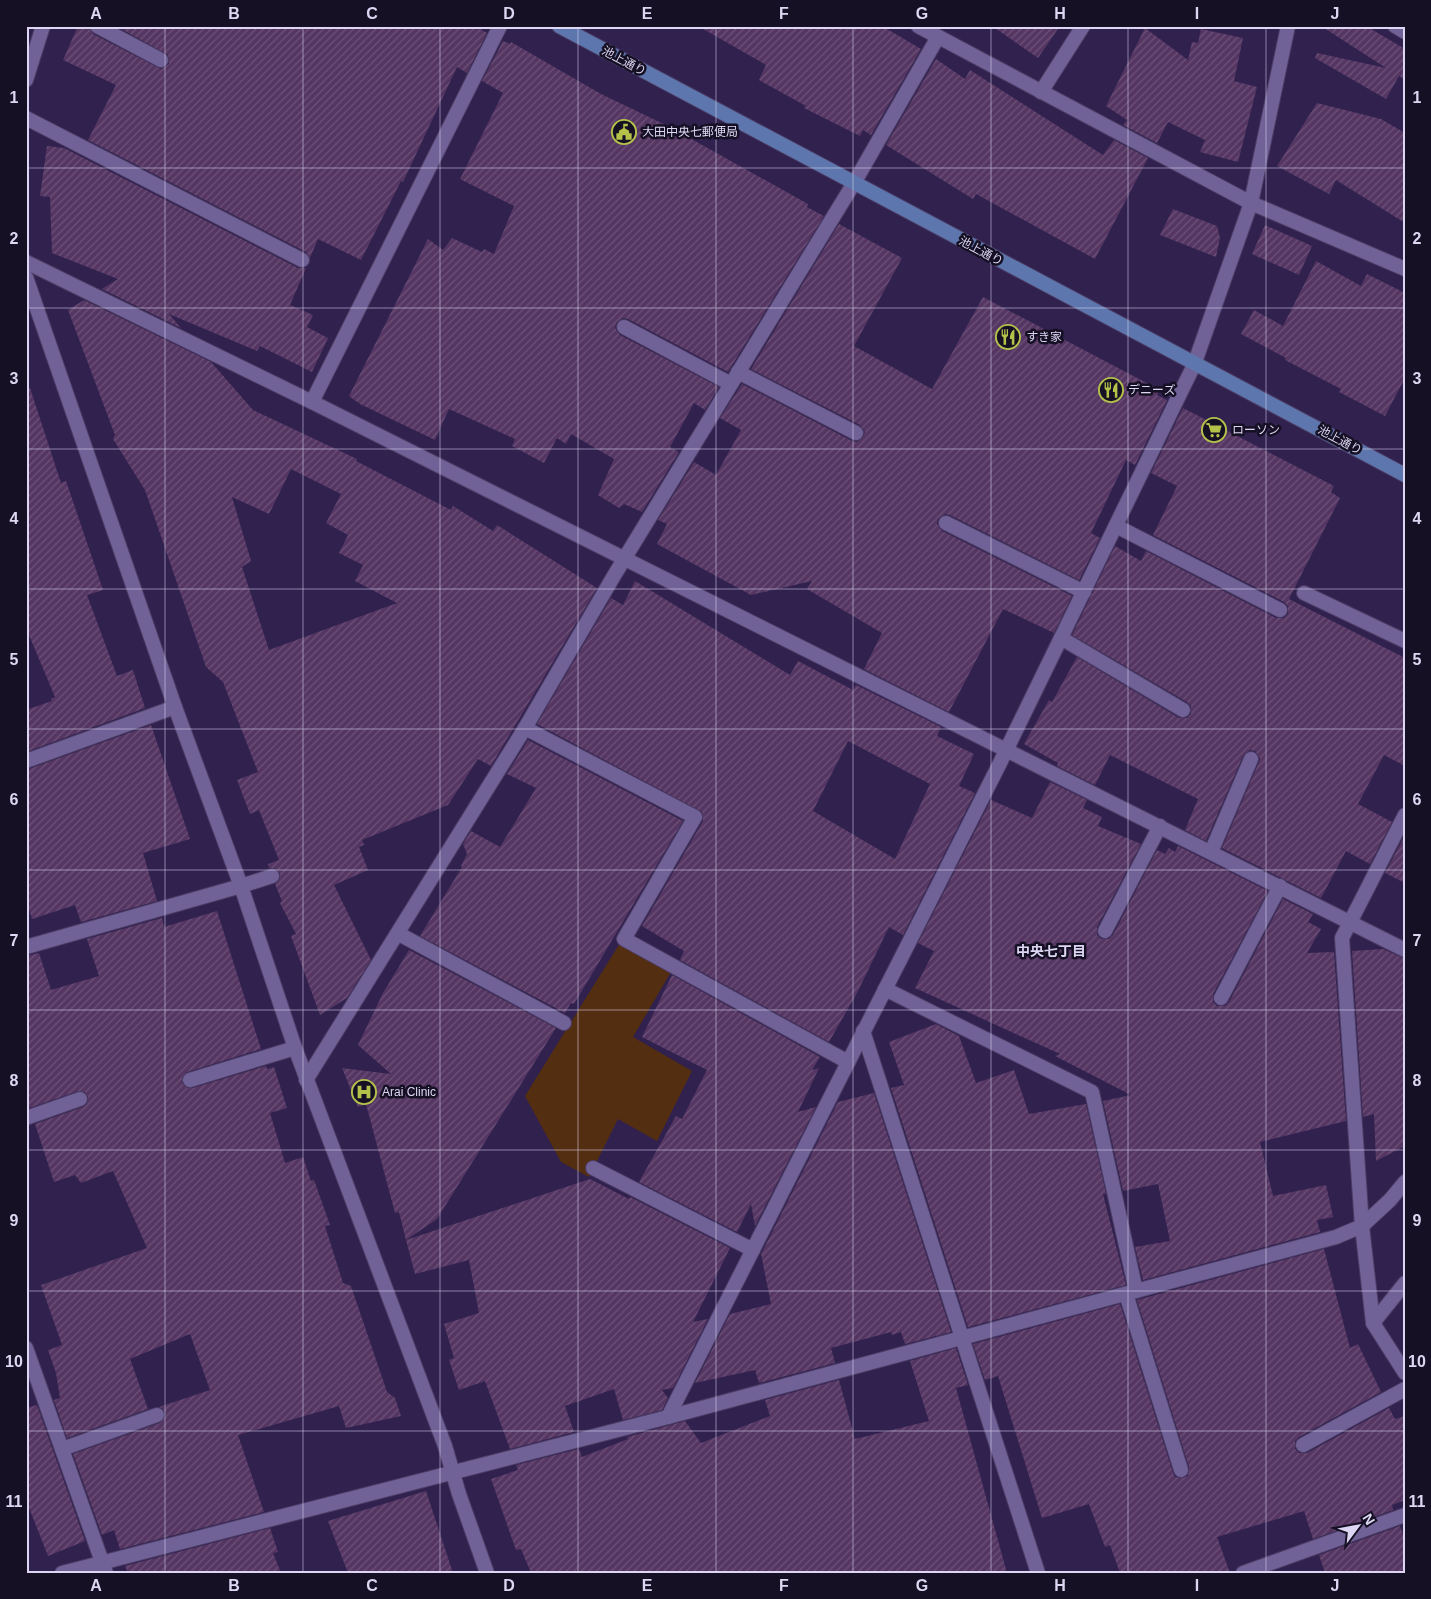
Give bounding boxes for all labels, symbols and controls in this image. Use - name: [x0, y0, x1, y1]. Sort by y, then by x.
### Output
- text: A: [90, 5, 102, 22]
- text: B: [228, 5, 240, 22]
- text: C: [366, 5, 378, 22]
- text: D: [503, 5, 515, 22]
- text: E: [642, 5, 653, 22]
- text: F: [779, 5, 789, 22]
- text: G: [916, 5, 928, 22]
- text: H: [1054, 5, 1066, 22]
- text: I: [1195, 5, 1199, 22]
- text: J: [1331, 5, 1339, 22]
- street label: 池上通り: [600, 44, 648, 78]
- text: 1: [10, 89, 19, 106]
- text: 1: [1413, 89, 1422, 106]
- public building icon: 大田中央七郵便局: [611, 119, 637, 145]
- place label: 大田中央七郵便局: [642, 125, 738, 139]
- text: 2: [10, 230, 19, 247]
- text: 2: [1413, 230, 1422, 247]
- street label: 池上通り: [957, 234, 1005, 268]
- restaurant icon: すき家: [995, 324, 1021, 350]
- place label: すき家: [1026, 330, 1062, 344]
- text: 3: [10, 370, 19, 387]
- text: 3: [1413, 370, 1422, 387]
- restaurant icon: デニーズ: [1098, 377, 1124, 403]
- place label: デニーズ: [1128, 383, 1175, 397]
- supermarket icon: ローソン: [1201, 417, 1227, 443]
- place label: ローソン: [1232, 423, 1280, 437]
- street label: 池上通り: [1316, 423, 1364, 457]
- text: 4: [10, 510, 19, 527]
- text: 4: [1413, 510, 1422, 527]
- text: 5: [10, 651, 19, 668]
- text: 5: [1413, 651, 1422, 668]
- text: 6: [10, 791, 19, 808]
- text: 6: [1413, 791, 1422, 808]
- text: 7: [10, 932, 19, 949]
- text: 7: [1413, 932, 1422, 949]
- district label: 中央七丁目: [1016, 943, 1086, 959]
- text: 8: [10, 1072, 19, 1089]
- text: 8: [1413, 1072, 1422, 1089]
- hospital icon: Arai Clinic: [351, 1079, 377, 1105]
- place label: Arai Clinic: [382, 1085, 436, 1099]
- text: 9: [10, 1212, 19, 1229]
- text: 9: [1413, 1212, 1422, 1229]
- text: 10: [5, 1353, 23, 1370]
- text: 10: [1408, 1353, 1426, 1370]
- text: 11: [6, 1493, 23, 1510]
- text: 11: [1409, 1493, 1426, 1510]
- north arrow: [1334, 1502, 1384, 1552]
- text: N: [1360, 1511, 1378, 1528]
- text: A: [90, 1577, 102, 1594]
- text: B: [228, 1577, 240, 1594]
- text: C: [366, 1577, 378, 1594]
- text: D: [503, 1577, 515, 1594]
- text: E: [642, 1577, 653, 1594]
- text: F: [779, 1577, 789, 1594]
- text: G: [916, 1577, 928, 1594]
- text: H: [1054, 1577, 1066, 1594]
- text: I: [1195, 1577, 1199, 1594]
- text: J: [1331, 1577, 1339, 1594]

